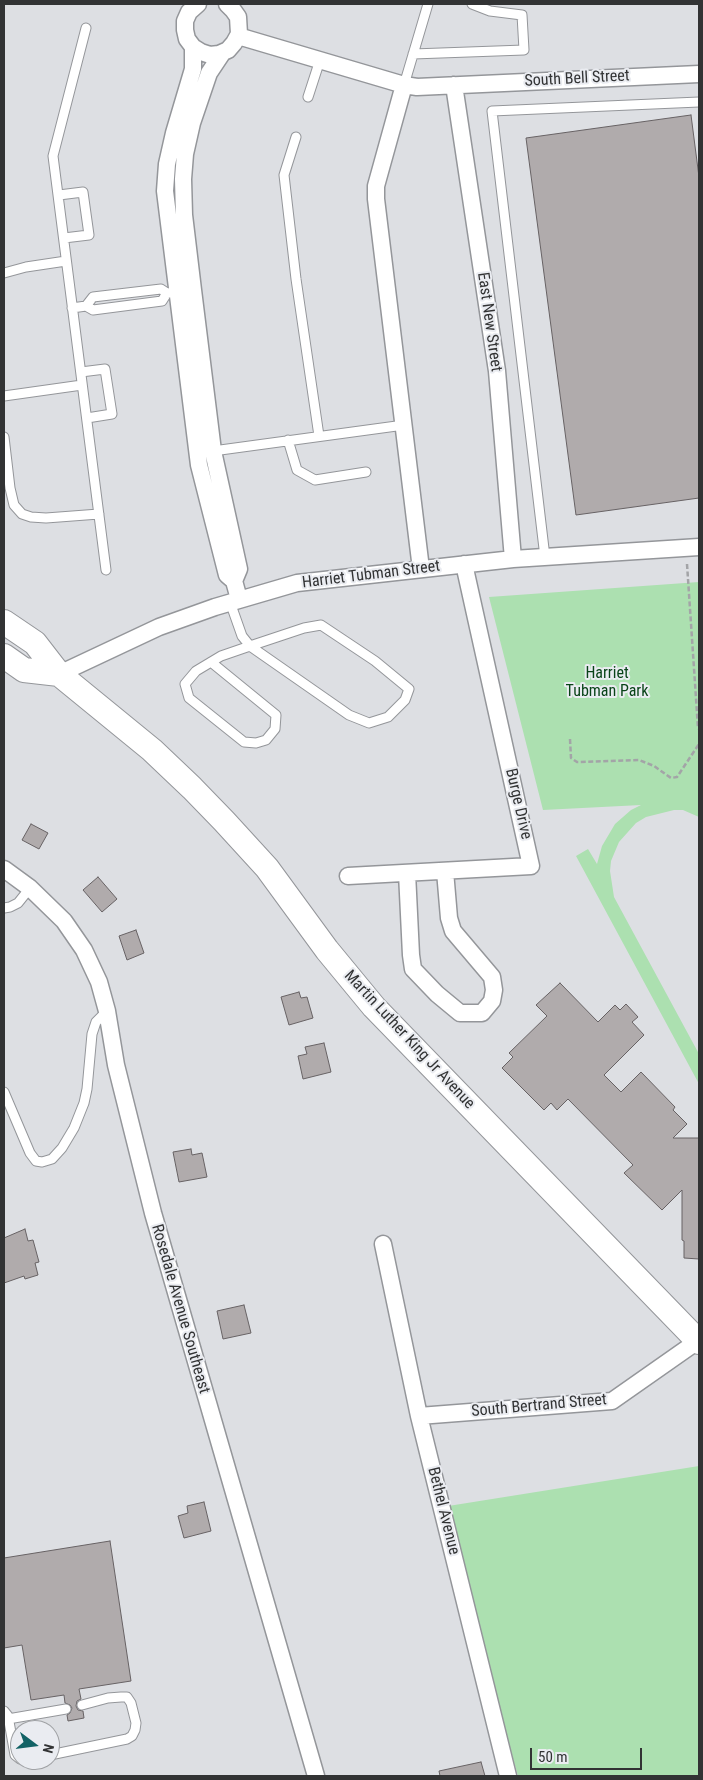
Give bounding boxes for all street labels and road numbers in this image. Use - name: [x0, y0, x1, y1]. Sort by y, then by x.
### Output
- street label: South Bell Street: [524, 67, 630, 91]
- street label: East New Street: [473, 271, 505, 373]
- street label: Harriet Tubman Street: [301, 557, 441, 593]
- street label: Burge Drive: [501, 767, 535, 841]
- street label: Martin Luther King Jr Avenue: [340, 967, 478, 1113]
- street label: Rosedale Avenue Southeast: [147, 1222, 213, 1396]
- street label: South Bertrand Street: [471, 1391, 607, 1421]
- street label: Bethel Avenue: [423, 1465, 463, 1557]

